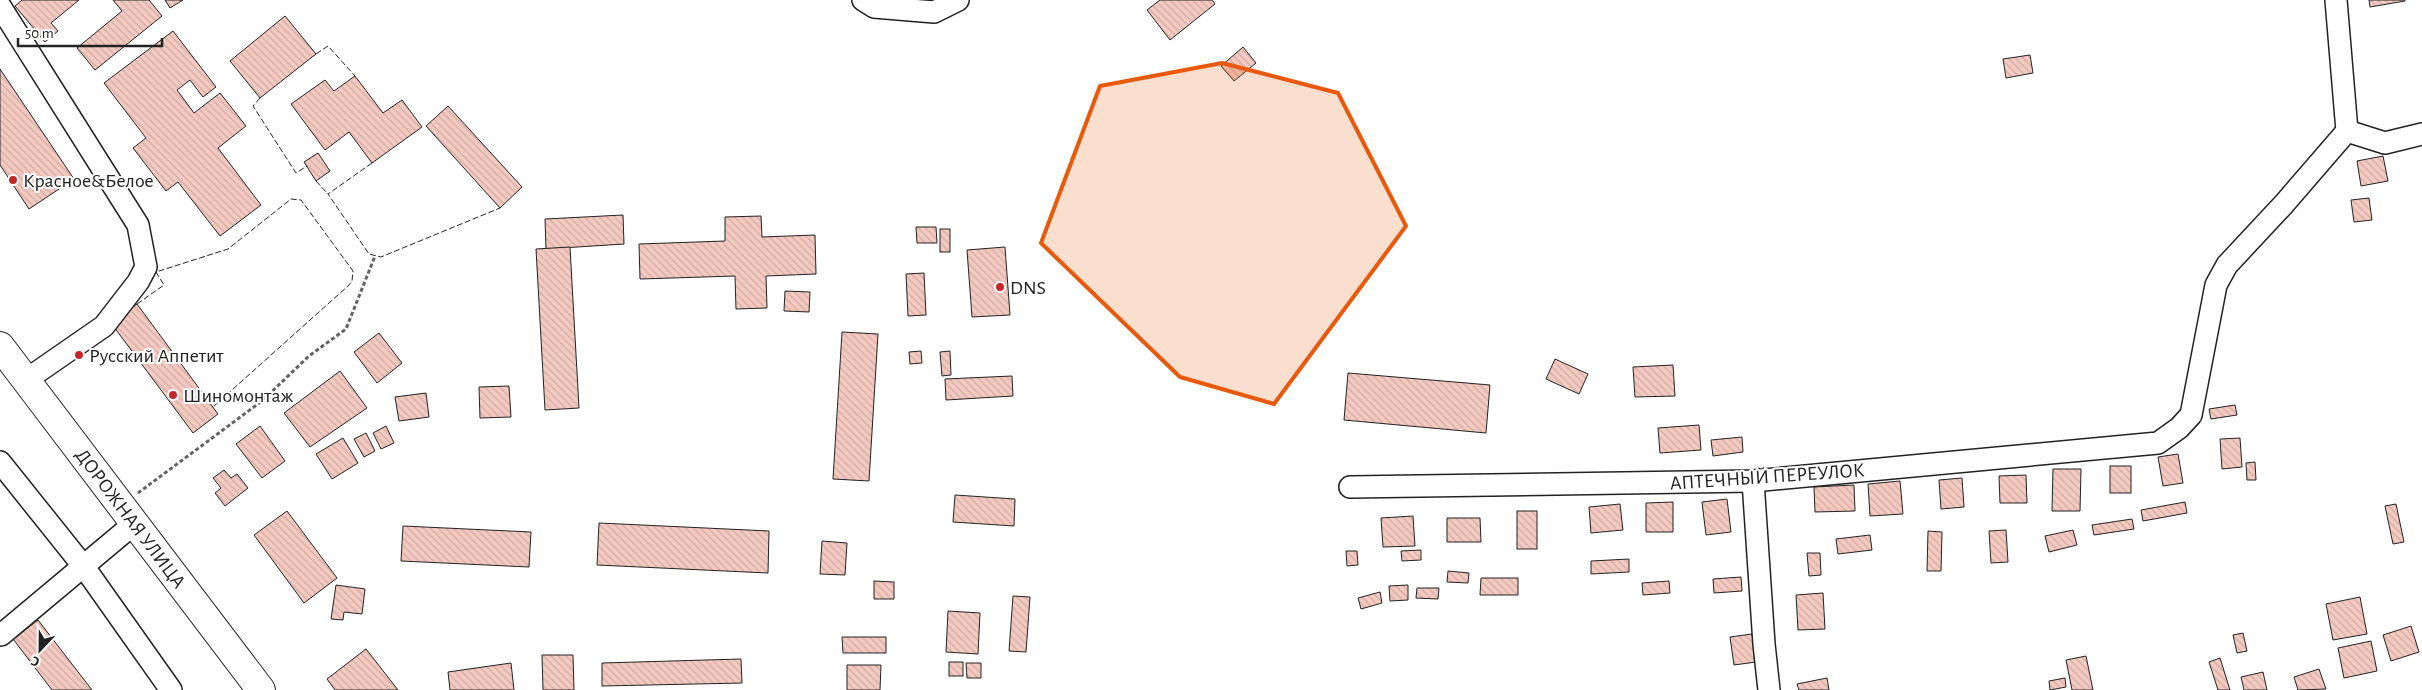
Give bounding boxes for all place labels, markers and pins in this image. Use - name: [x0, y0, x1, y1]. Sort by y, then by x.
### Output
- place label: Красное&Белое: [23, 171, 154, 191]
- marker: Красное&Белое: [7, 174, 19, 186]
- place label: DNS: [1010, 278, 1046, 298]
- marker: DNS: [994, 281, 1006, 293]
- place label: Русский Аппетит: [89, 346, 224, 366]
- marker: Русский Аппетит: [73, 349, 85, 361]
- place label: Шиномонтаж: [183, 386, 294, 406]
- marker: Шиномонтаж: [167, 389, 179, 401]

